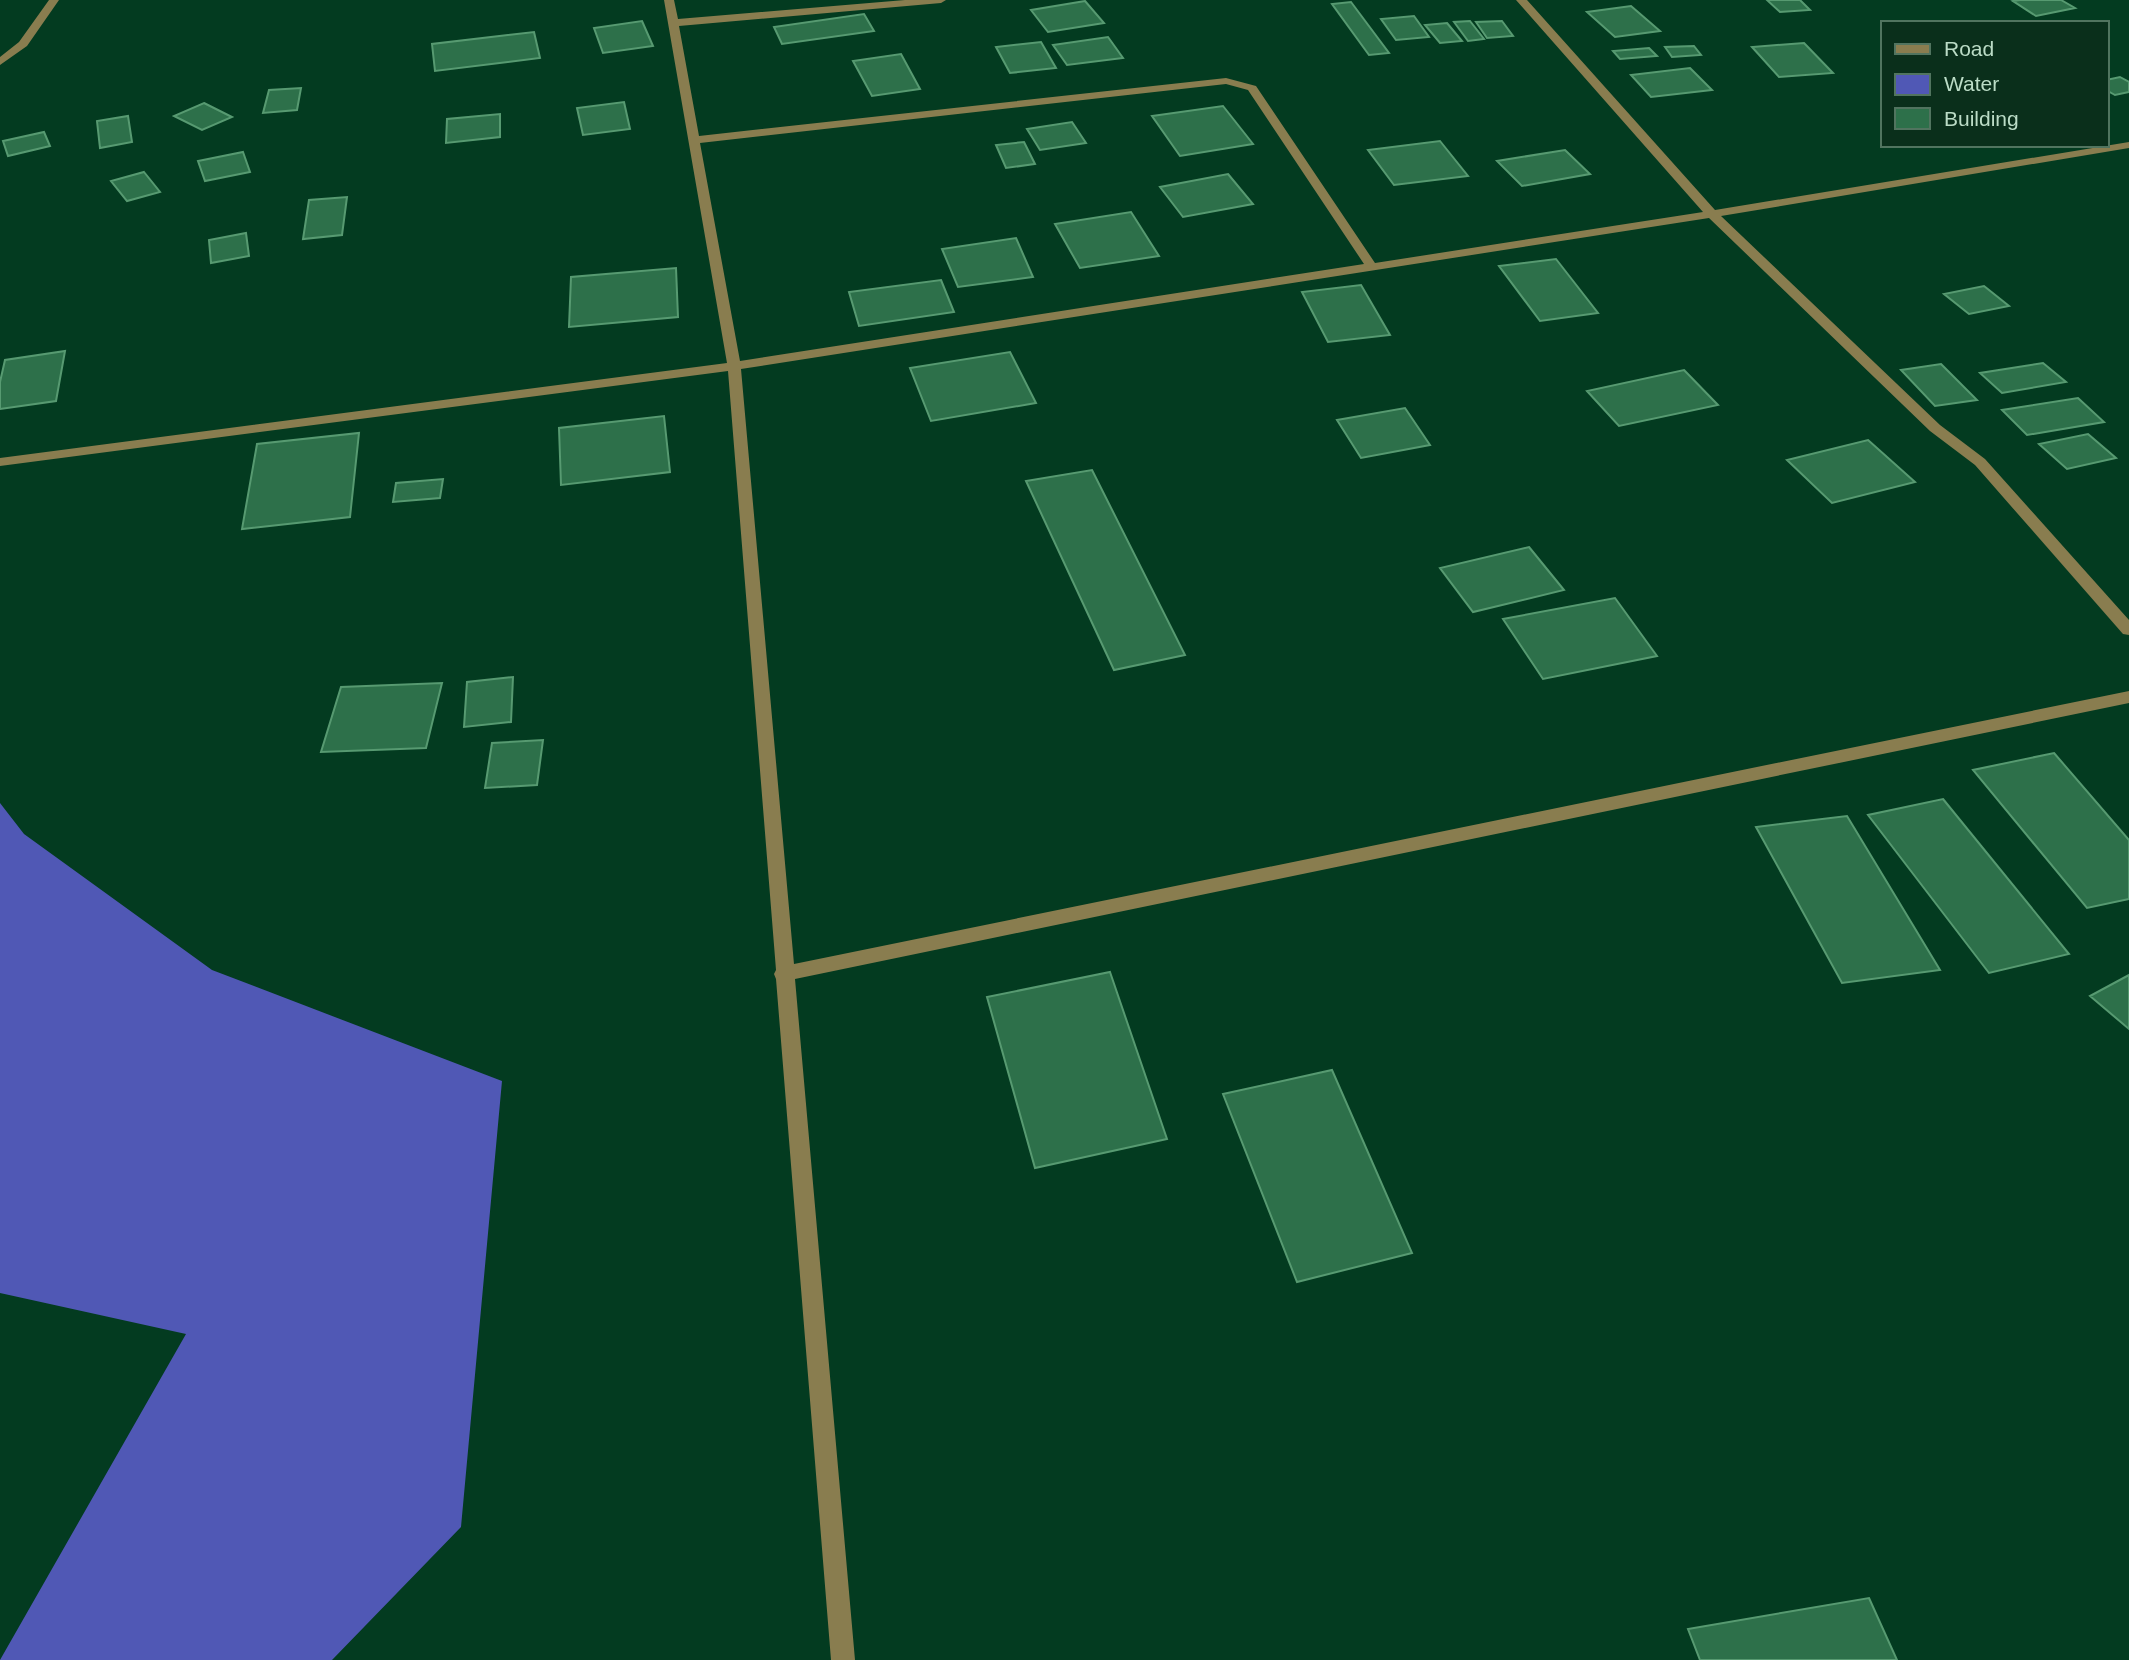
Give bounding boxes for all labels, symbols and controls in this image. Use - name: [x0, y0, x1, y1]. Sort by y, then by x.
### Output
- legend: [1881, 21, 2108, 147]
- text: Road: [1944, 37, 1994, 60]
- text: Water: [1944, 72, 1999, 95]
- text: Building: [1944, 107, 2019, 130]

